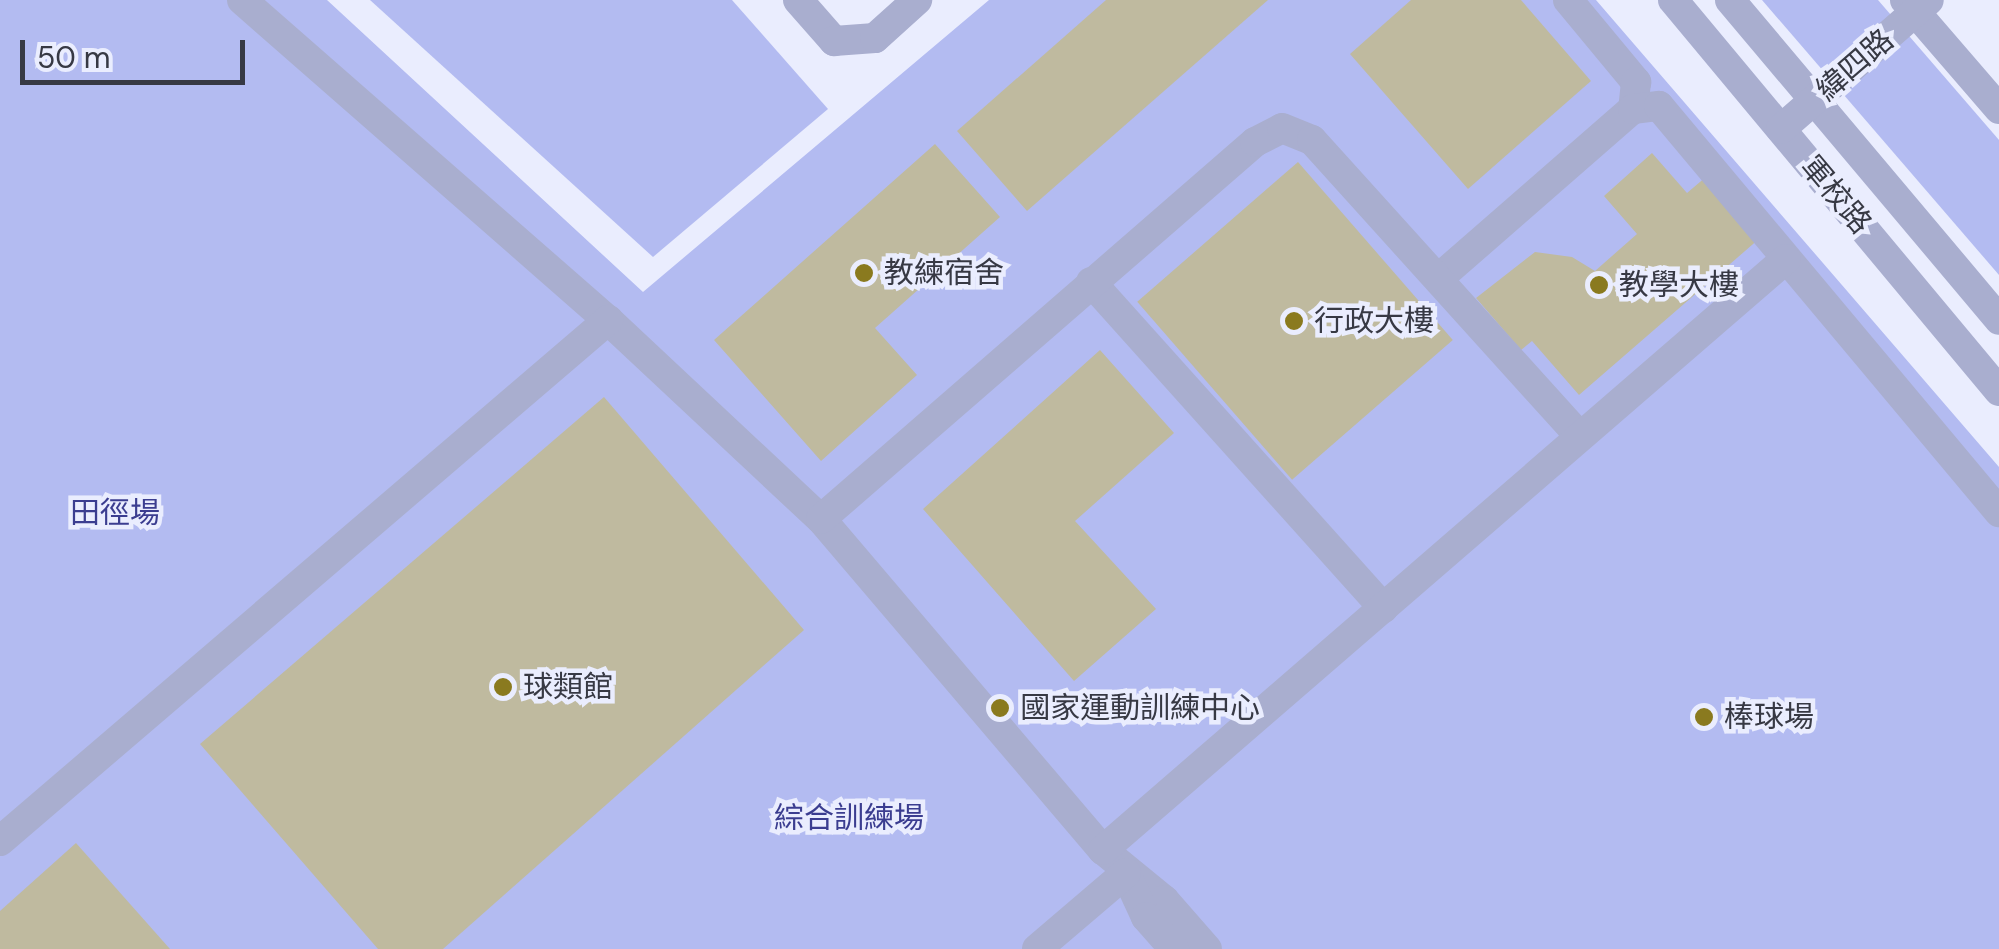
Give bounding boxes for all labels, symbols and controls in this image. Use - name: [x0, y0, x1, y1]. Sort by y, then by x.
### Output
- scale bar: [25, 20, 250, 82]
- street label: 緯四路: [1809, 22, 1901, 108]
- text: 50 m: [37, 38, 111, 77]
- street label: 軍校路: [1793, 149, 1879, 241]
- place label: 教練宿舍: [884, 255, 1004, 291]
- marker: 教練宿舍: [853, 262, 875, 284]
- place label: 教學大樓: [1619, 267, 1739, 303]
- marker: 教學大樓: [1588, 274, 1610, 296]
- place label: 行政大樓: [1314, 303, 1434, 339]
- marker: 行政大樓: [1283, 310, 1305, 332]
- park label: 田徑場: [70, 495, 160, 531]
- place label: 球類館: [523, 669, 613, 705]
- marker: 球類館: [492, 676, 514, 698]
- place label: 國家運動訓練中心: [1020, 690, 1260, 726]
- marker: 國家運動訓練中心: [989, 697, 1011, 719]
- place label: 棒球場: [1724, 699, 1814, 735]
- marker: 棒球場: [1693, 706, 1715, 728]
- park label: 綜合訓練場: [774, 800, 924, 836]

